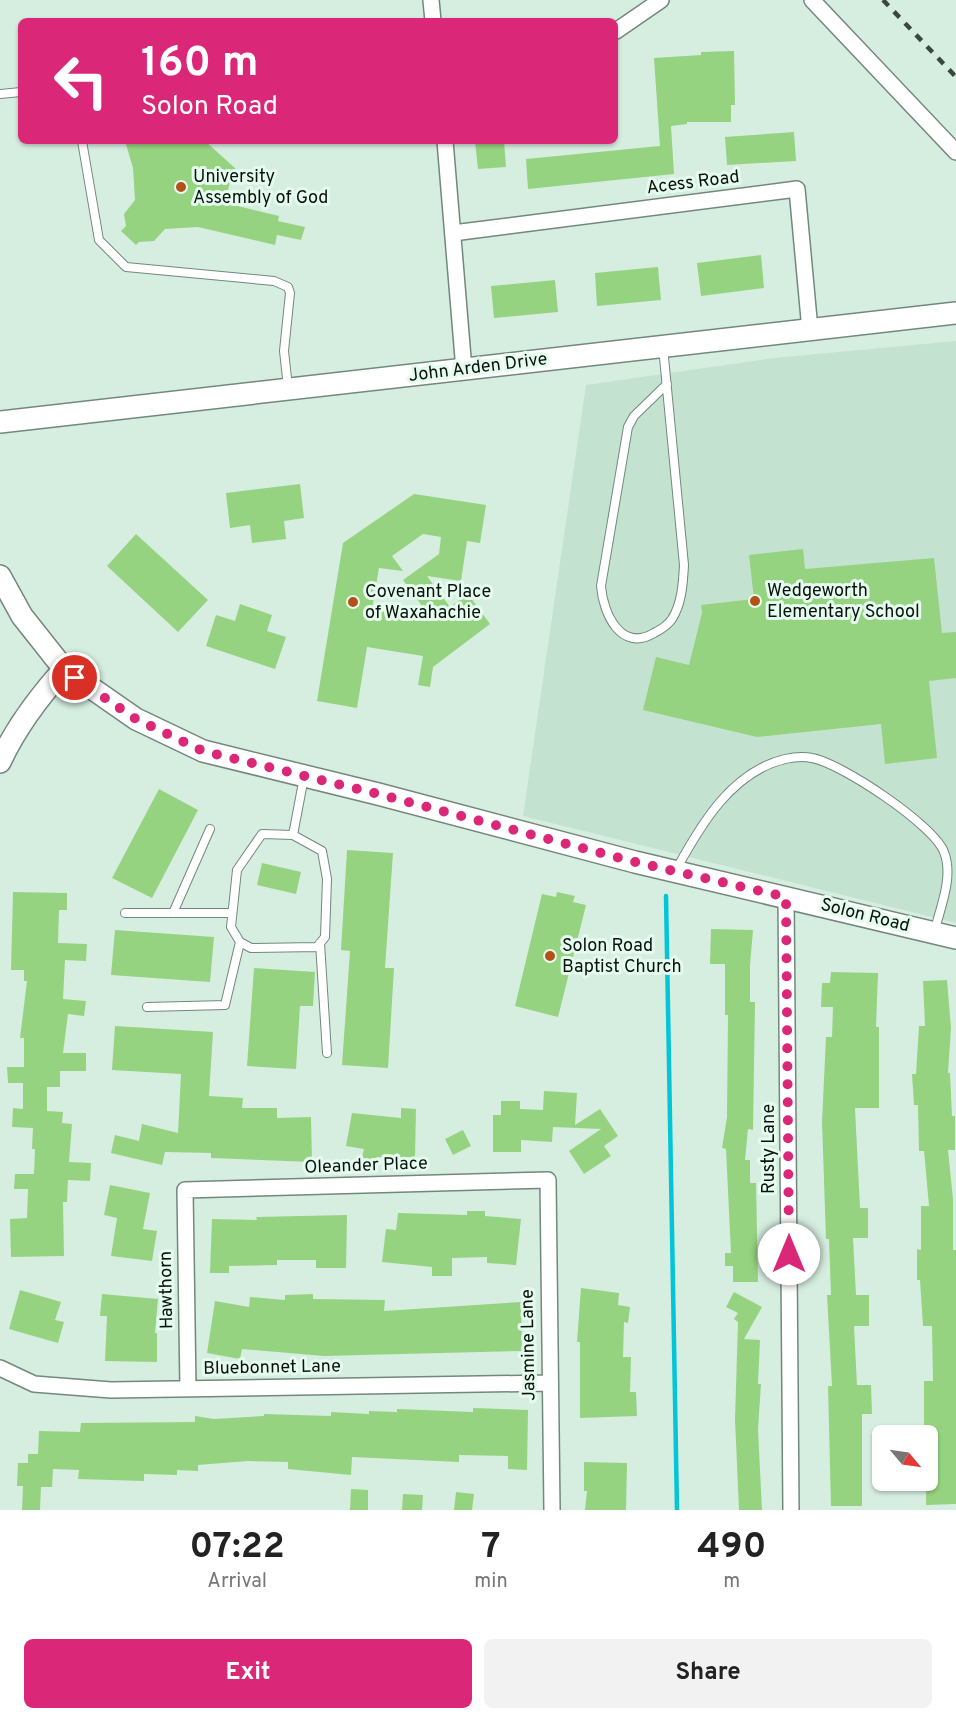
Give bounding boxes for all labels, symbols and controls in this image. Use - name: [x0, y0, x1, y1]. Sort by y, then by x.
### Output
- text: 160 m: [141, 38, 259, 91]
- icon: left: [42, 42, 120, 120]
- text: Solon Road: [141, 90, 278, 124]
- place label: University Assembly of God: [193, 166, 328, 210]
- street label: Acess Road: [645, 166, 741, 200]
- marker: University Assembly of God: [174, 180, 188, 194]
- street label: John Arden Drive: [407, 348, 549, 388]
- place label: Wedgeworth Elementary School: [767, 580, 920, 624]
- place label: Covenant Place of Waxahachie: [365, 581, 491, 625]
- marker: Wedgeworth Elementary School: [748, 594, 762, 608]
- marker: Covenant Place of Waxahachie: [346, 595, 360, 609]
- pin: [49, 652, 100, 703]
- icon: arrive: [58, 661, 91, 694]
- street label: Solon Road: [818, 894, 912, 938]
- place label: Solon Road Baptist Church: [562, 935, 682, 979]
- marker: Solon Road Baptist Church: [543, 949, 557, 963]
- street label: Rusty Lane: [758, 1104, 781, 1194]
- street label: Oleander Place: [304, 1152, 428, 1180]
- position arrow: [757, 1222, 821, 1286]
- street label: Hawthorn: [155, 1251, 179, 1329]
- street label: Jasmine Lane: [517, 1289, 541, 1401]
- street label: Bluebonnet Lane: [203, 1355, 341, 1381]
- north arrow: [872, 1425, 938, 1491]
- map controls: [872, 1425, 938, 1491]
- text: 07:22: [190, 1525, 285, 1571]
- text: 7: [481, 1525, 501, 1571]
- text: 490: [697, 1525, 766, 1571]
- text: Arrival: [207, 1569, 267, 1595]
- text: min: [474, 1569, 508, 1595]
- text: m: [723, 1569, 740, 1595]
- button: Exit: [24, 1639, 472, 1708]
- button: Share: [484, 1639, 932, 1708]

